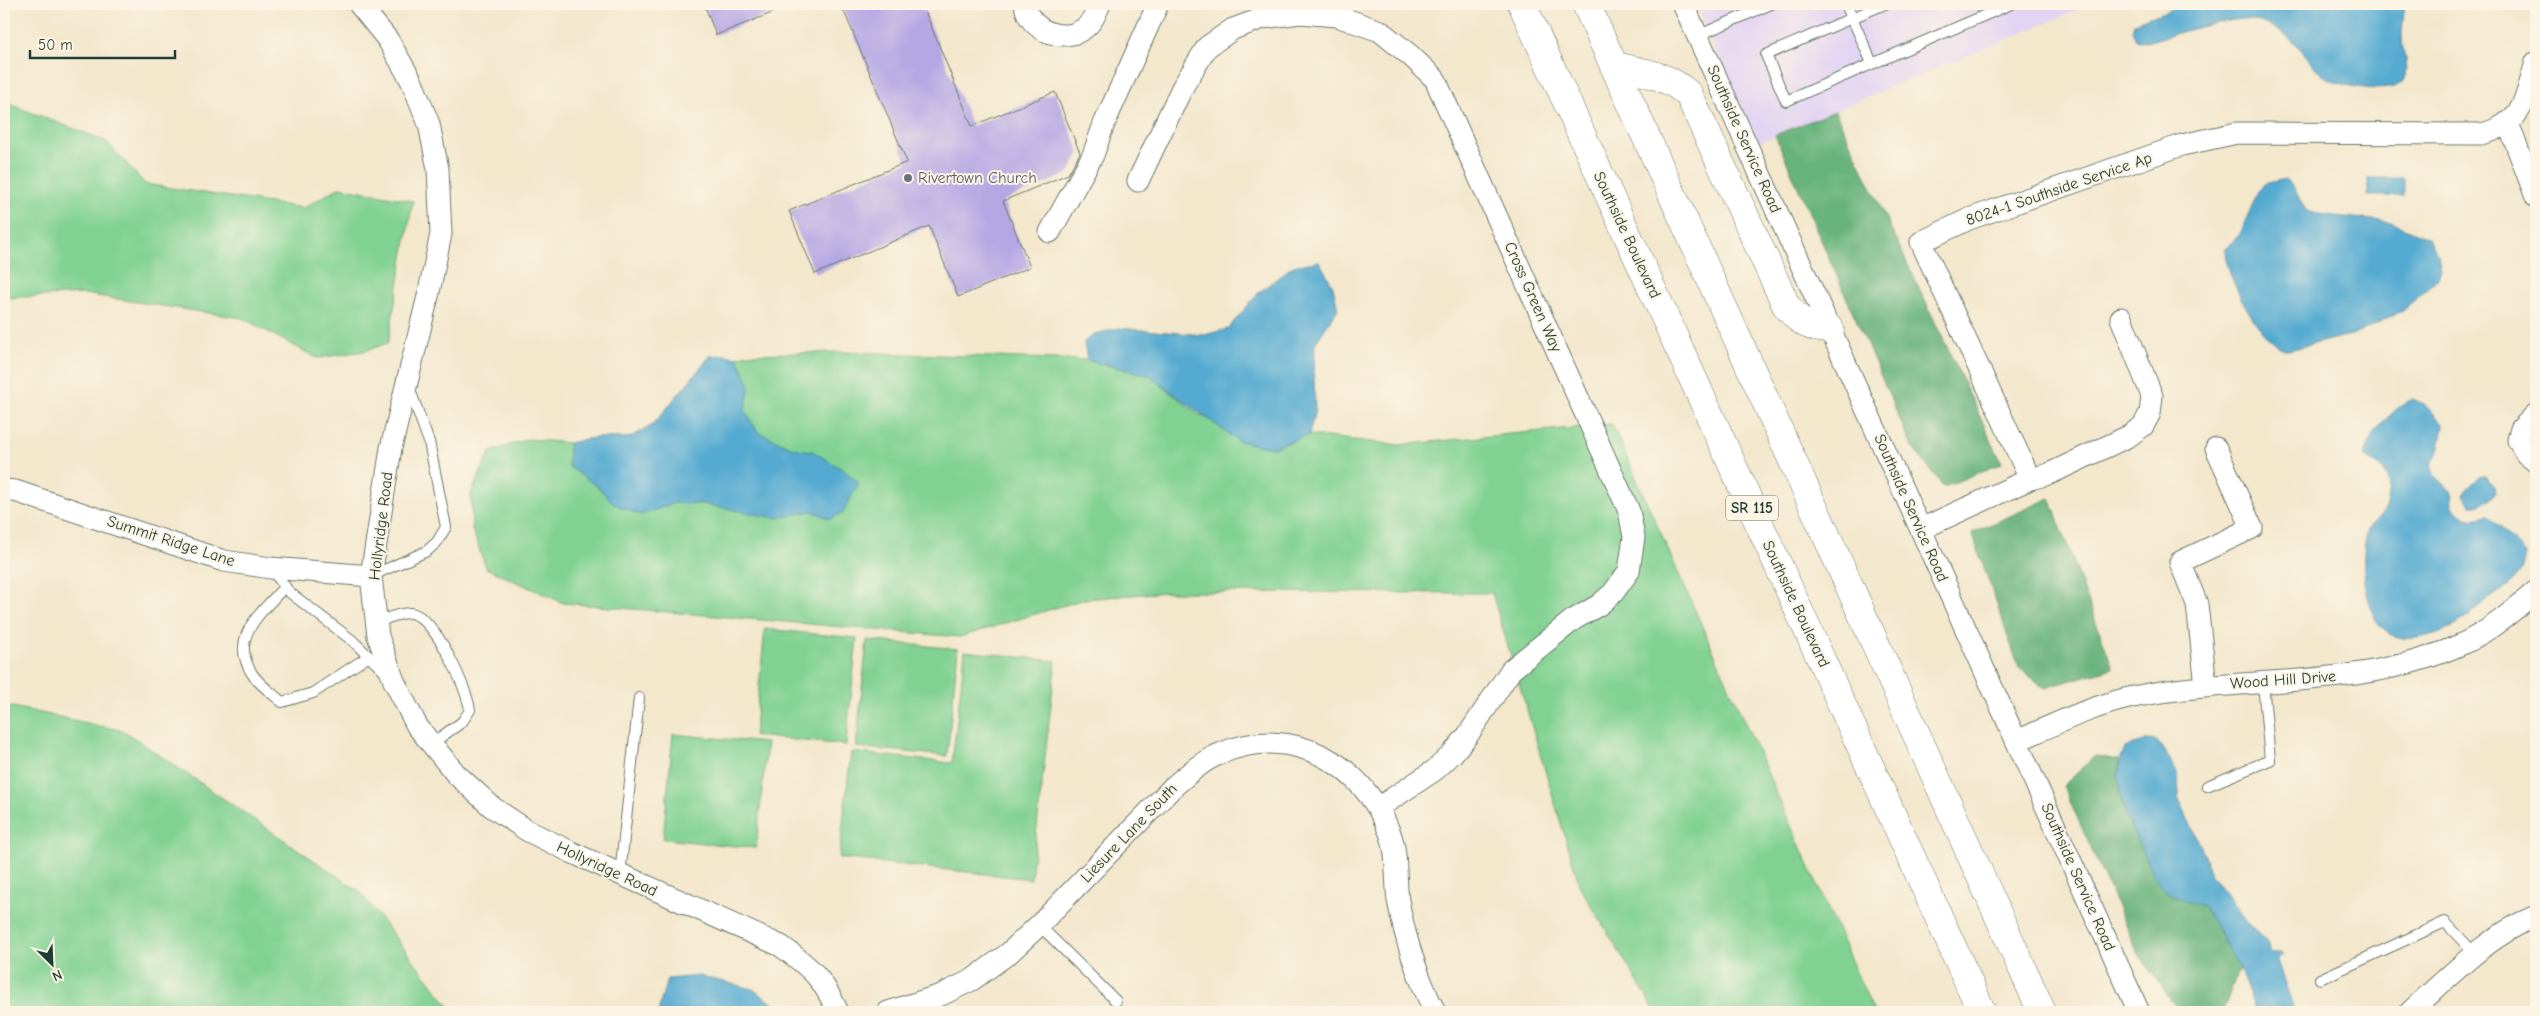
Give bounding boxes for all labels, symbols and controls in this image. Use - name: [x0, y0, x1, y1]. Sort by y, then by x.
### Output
- scale bar: [30, 28, 175, 60]
- text: 50 m: [38, 36, 73, 54]
- street label: Southside Service Road: [1703, 62, 1785, 216]
- street label: 8024-1 Southside Service Ap: [1964, 149, 2154, 229]
- place label: Rivertown Church: [918, 169, 1037, 187]
- street label: Southside Boulevard: [1590, 169, 1664, 301]
- marker: Rivertown Church: [902, 172, 914, 184]
- street label: Cross Green Way: [1501, 239, 1566, 356]
- street label: Southside Service Road: [1870, 431, 1952, 585]
- street label: Hollyridge Road: [365, 471, 397, 581]
- road number: SR 115: [1726, 496, 1778, 520]
- street label: Summit Ridge Lane: [105, 512, 237, 570]
- street label: Southside Boulevard: [1759, 538, 1833, 670]
- street label: Wood Hill Drive: [2230, 667, 2336, 693]
- street label: Liesure Lane South: [1077, 780, 1181, 886]
- street label: Southside Service Road: [2037, 800, 2119, 954]
- street label: Hollyridge Road: [554, 838, 660, 900]
- north arrow: [28, 938, 78, 988]
- text: N: [49, 966, 65, 985]

